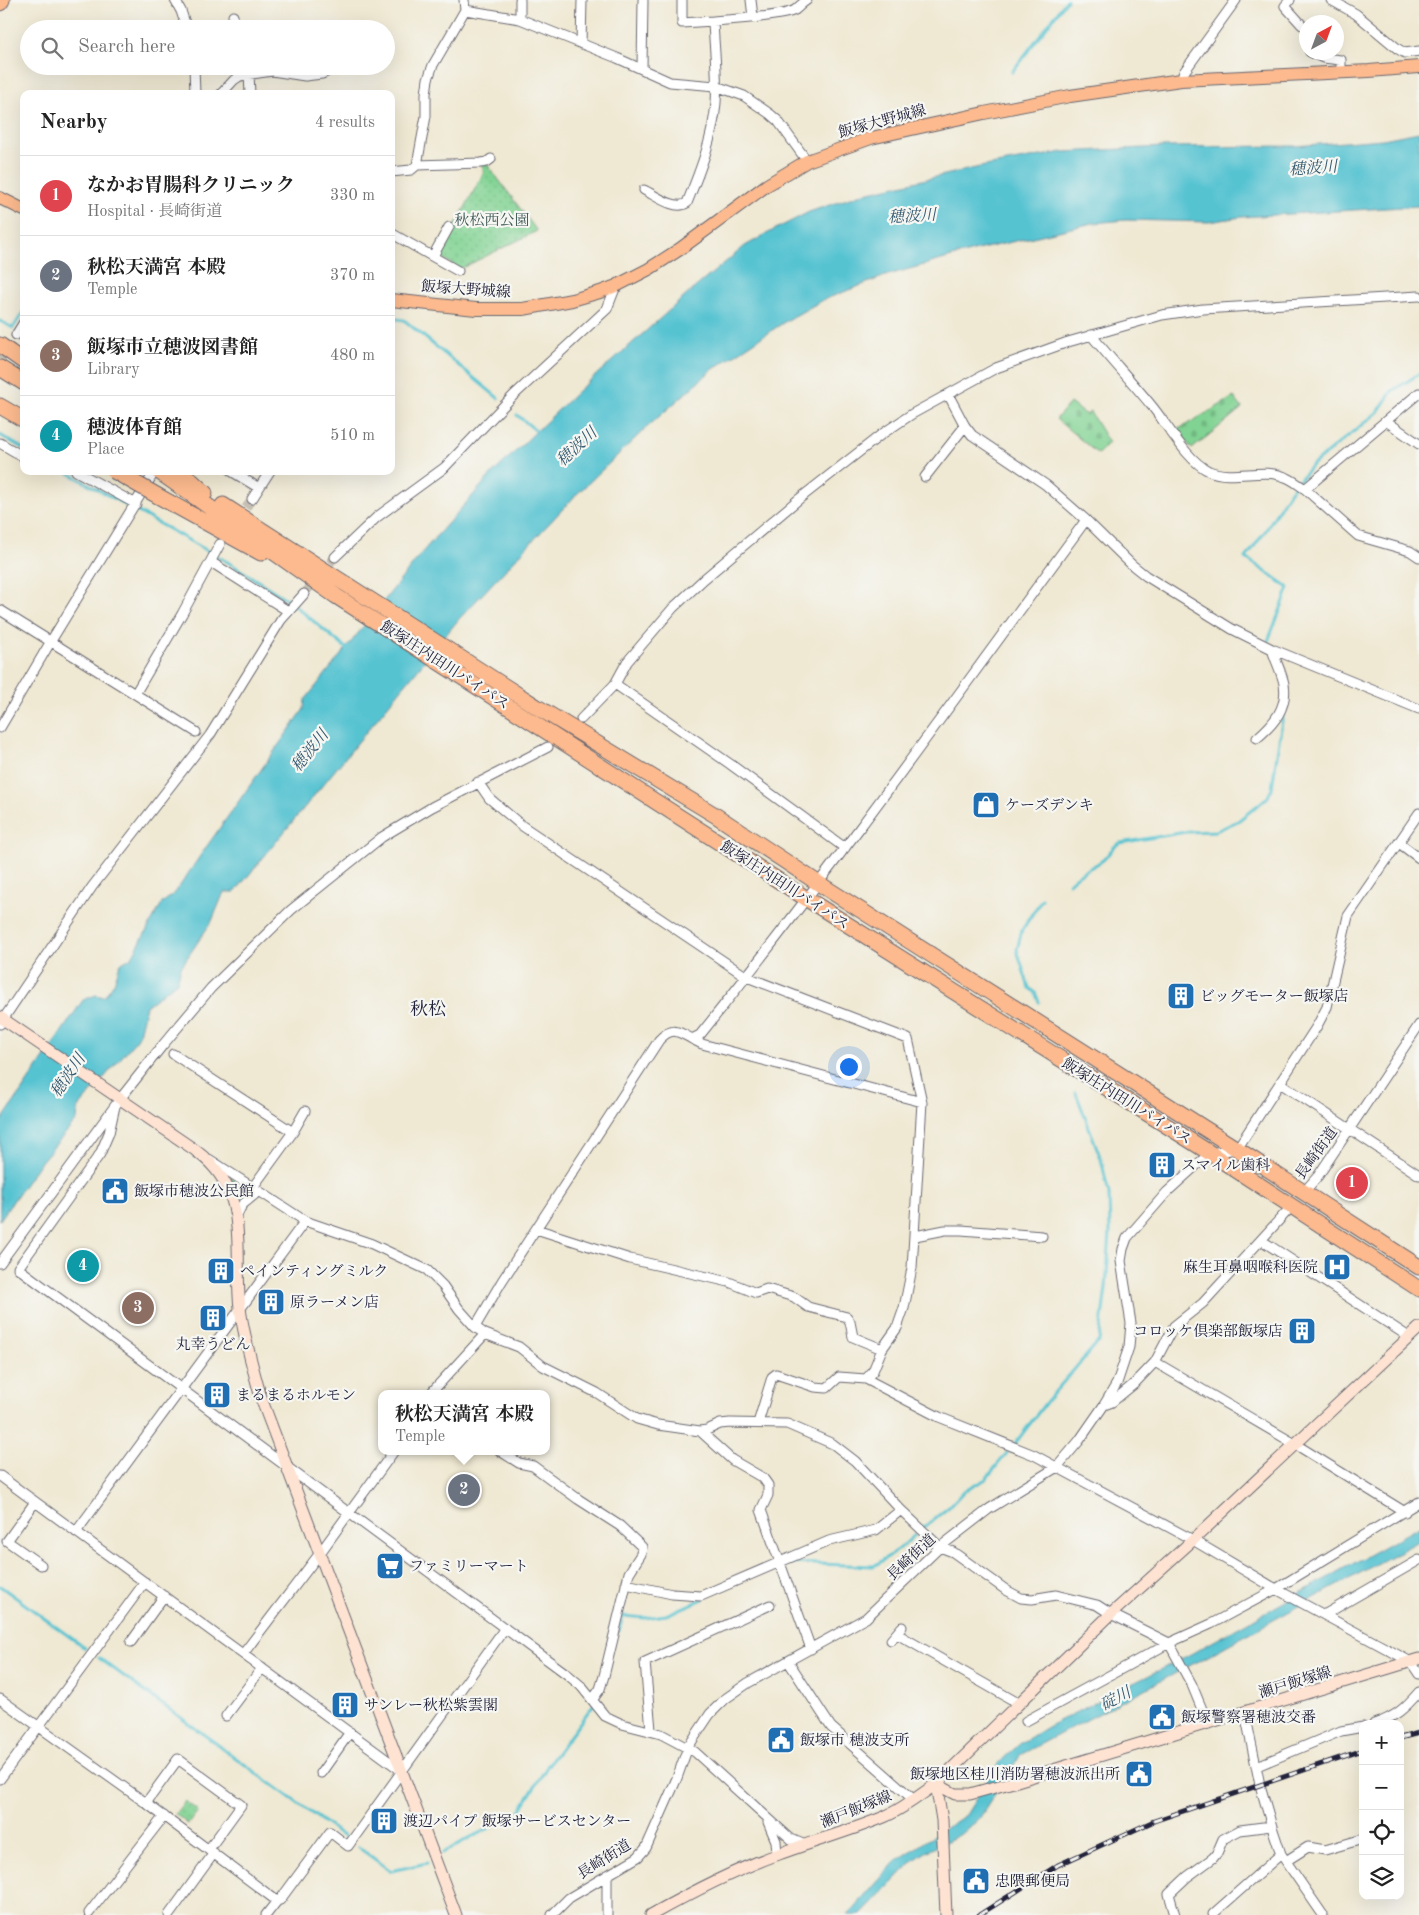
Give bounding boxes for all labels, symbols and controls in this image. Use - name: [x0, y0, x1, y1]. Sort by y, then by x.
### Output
- north arrow: [1299, 15, 1344, 60]
- search box: [20, 20, 395, 75]
- icon: search: [38, 34, 66, 62]
- text: Search here: [78, 38, 175, 57]
- street label: 飯塚大野城線: [836, 102, 928, 141]
- text: Nearby: [40, 112, 108, 133]
- text: 4 results: [315, 115, 375, 131]
- water label: 穂波川: [1288, 157, 1340, 179]
- text: なかお胃腸科クリニック: [87, 177, 295, 196]
- text: 1: [51, 188, 61, 204]
- text: 330 m: [330, 188, 375, 204]
- text: Hospital · 長崎街道: [87, 204, 222, 220]
- water label: 穂波川: [888, 206, 938, 226]
- park label: 秋松西公園: [454, 212, 530, 229]
- text: 秋松天満宮 本殿: [87, 259, 225, 278]
- text: 2: [51, 268, 61, 284]
- text: 370 m: [330, 268, 375, 284]
- street label: 飯塚大野城線: [420, 278, 511, 301]
- text: Temple: [87, 282, 137, 298]
- text: 飯塚市立穂波図書館: [87, 339, 258, 358]
- text: 3: [51, 348, 61, 364]
- text: 480 m: [330, 348, 375, 364]
- text: Library: [87, 362, 140, 378]
- text: 穂波体育館: [87, 419, 182, 438]
- water label: 穂波川: [553, 422, 602, 470]
- text: 4: [51, 428, 61, 444]
- text: 510 m: [330, 428, 375, 444]
- text: Place: [87, 442, 124, 458]
- street label: 飯塚庄内田川バイパス: [377, 618, 512, 713]
- water label: 穂波川: [288, 725, 333, 775]
- shop icon: ケーズデンキ: [971, 790, 1001, 820]
- place label: ケーズデンキ: [1005, 797, 1094, 814]
- street label: 飯塚庄内田川バイパス: [717, 838, 852, 933]
- building icon: ビッグモーター飯塚店: [1166, 981, 1196, 1011]
- place label: ビッグモーター飯塚店: [1200, 988, 1349, 1005]
- district label: 秋松: [410, 999, 446, 1019]
- water label: 穂波川: [47, 1049, 90, 1100]
- your location: [836, 1054, 862, 1080]
- street label: 飯塚庄内田川バイパス: [1059, 1055, 1195, 1148]
- street label: 長崎街道: [1292, 1124, 1341, 1183]
- building icon: スマイル歯科: [1147, 1150, 1177, 1180]
- place label: スマイル歯科: [1181, 1157, 1270, 1174]
- pin: 1: [1336, 1164, 1368, 1202]
- public building icon: 飯塚市穂波公民館: [100, 1176, 130, 1206]
- place label: 飯塚市穂波公民館: [134, 1183, 254, 1200]
- pin: 4: [67, 1247, 99, 1285]
- hospital icon: 麻生耳鼻咽喉科医院: [1322, 1252, 1352, 1282]
- building icon: ペインティングミルク: [206, 1256, 236, 1286]
- place label: 麻生耳鼻咽喉科医院: [1183, 1259, 1318, 1276]
- place label: ペインティングミルク: [240, 1263, 388, 1280]
- building icon: 原ラーメン店: [256, 1287, 286, 1317]
- pin: 3: [122, 1289, 154, 1327]
- place label: 原ラーメン店: [290, 1294, 379, 1311]
- building icon: 丸幸うどん: [198, 1303, 228, 1333]
- building icon: コロッケ倶楽部飯塚店: [1287, 1316, 1317, 1346]
- place label: コロッケ倶楽部飯塚店: [1133, 1323, 1283, 1340]
- place label: 丸幸うどん: [175, 1336, 251, 1353]
- building icon: まるまるホルモン: [202, 1380, 232, 1410]
- place label: まるまるホルモン: [236, 1388, 356, 1404]
- popup: [378, 1390, 550, 1455]
- text: 秋松天満宮 本殿: [395, 1406, 533, 1425]
- text: Temple: [395, 1429, 445, 1445]
- pin: 2: [448, 1471, 480, 1509]
- street label: 長崎街道: [884, 1531, 939, 1584]
- supermarket icon: ファミリーマート: [375, 1551, 405, 1581]
- place label: ファミリーマート: [409, 1559, 529, 1575]
- street label: 瀬戸飯塚線: [1257, 1663, 1334, 1702]
- water label: 碇川: [1097, 1682, 1136, 1714]
- building icon: サンレー秋松紫雲閣: [330, 1690, 360, 1720]
- place label: サンレー秋松紫雲閣: [364, 1697, 498, 1714]
- public building icon: 飯塚警察署穂波交番: [1147, 1702, 1177, 1732]
- place label: 飯塚警察署穂波交番: [1181, 1709, 1316, 1726]
- map controls: [1359, 1720, 1404, 1900]
- button: +: [1359, 1720, 1404, 1765]
- public building icon: 飯塚市 穂波支所: [766, 1725, 796, 1755]
- place label: 飯塚市 穂波支所: [800, 1732, 909, 1749]
- public building icon: 飯塚地区桂川消防署穂波派出所: [1124, 1759, 1154, 1789]
- button: −: [1359, 1765, 1404, 1810]
- place label: 飯塚地区桂川消防署穂波派出所: [910, 1766, 1120, 1783]
- street label: 瀬戸飯塚線: [818, 1788, 894, 1831]
- building icon: 渡辺パイプ 飯塚サービスセンター: [369, 1806, 399, 1836]
- button: locate: [1359, 1810, 1404, 1855]
- place label: 渡辺パイプ 飯塚サービスセンター: [403, 1813, 631, 1830]
- street label: 長崎街道: [574, 1836, 634, 1883]
- button: layers: [1359, 1855, 1404, 1900]
- public building icon: 忠隈郵便局: [961, 1866, 991, 1896]
- place label: 忠隈郵便局: [995, 1873, 1070, 1890]

